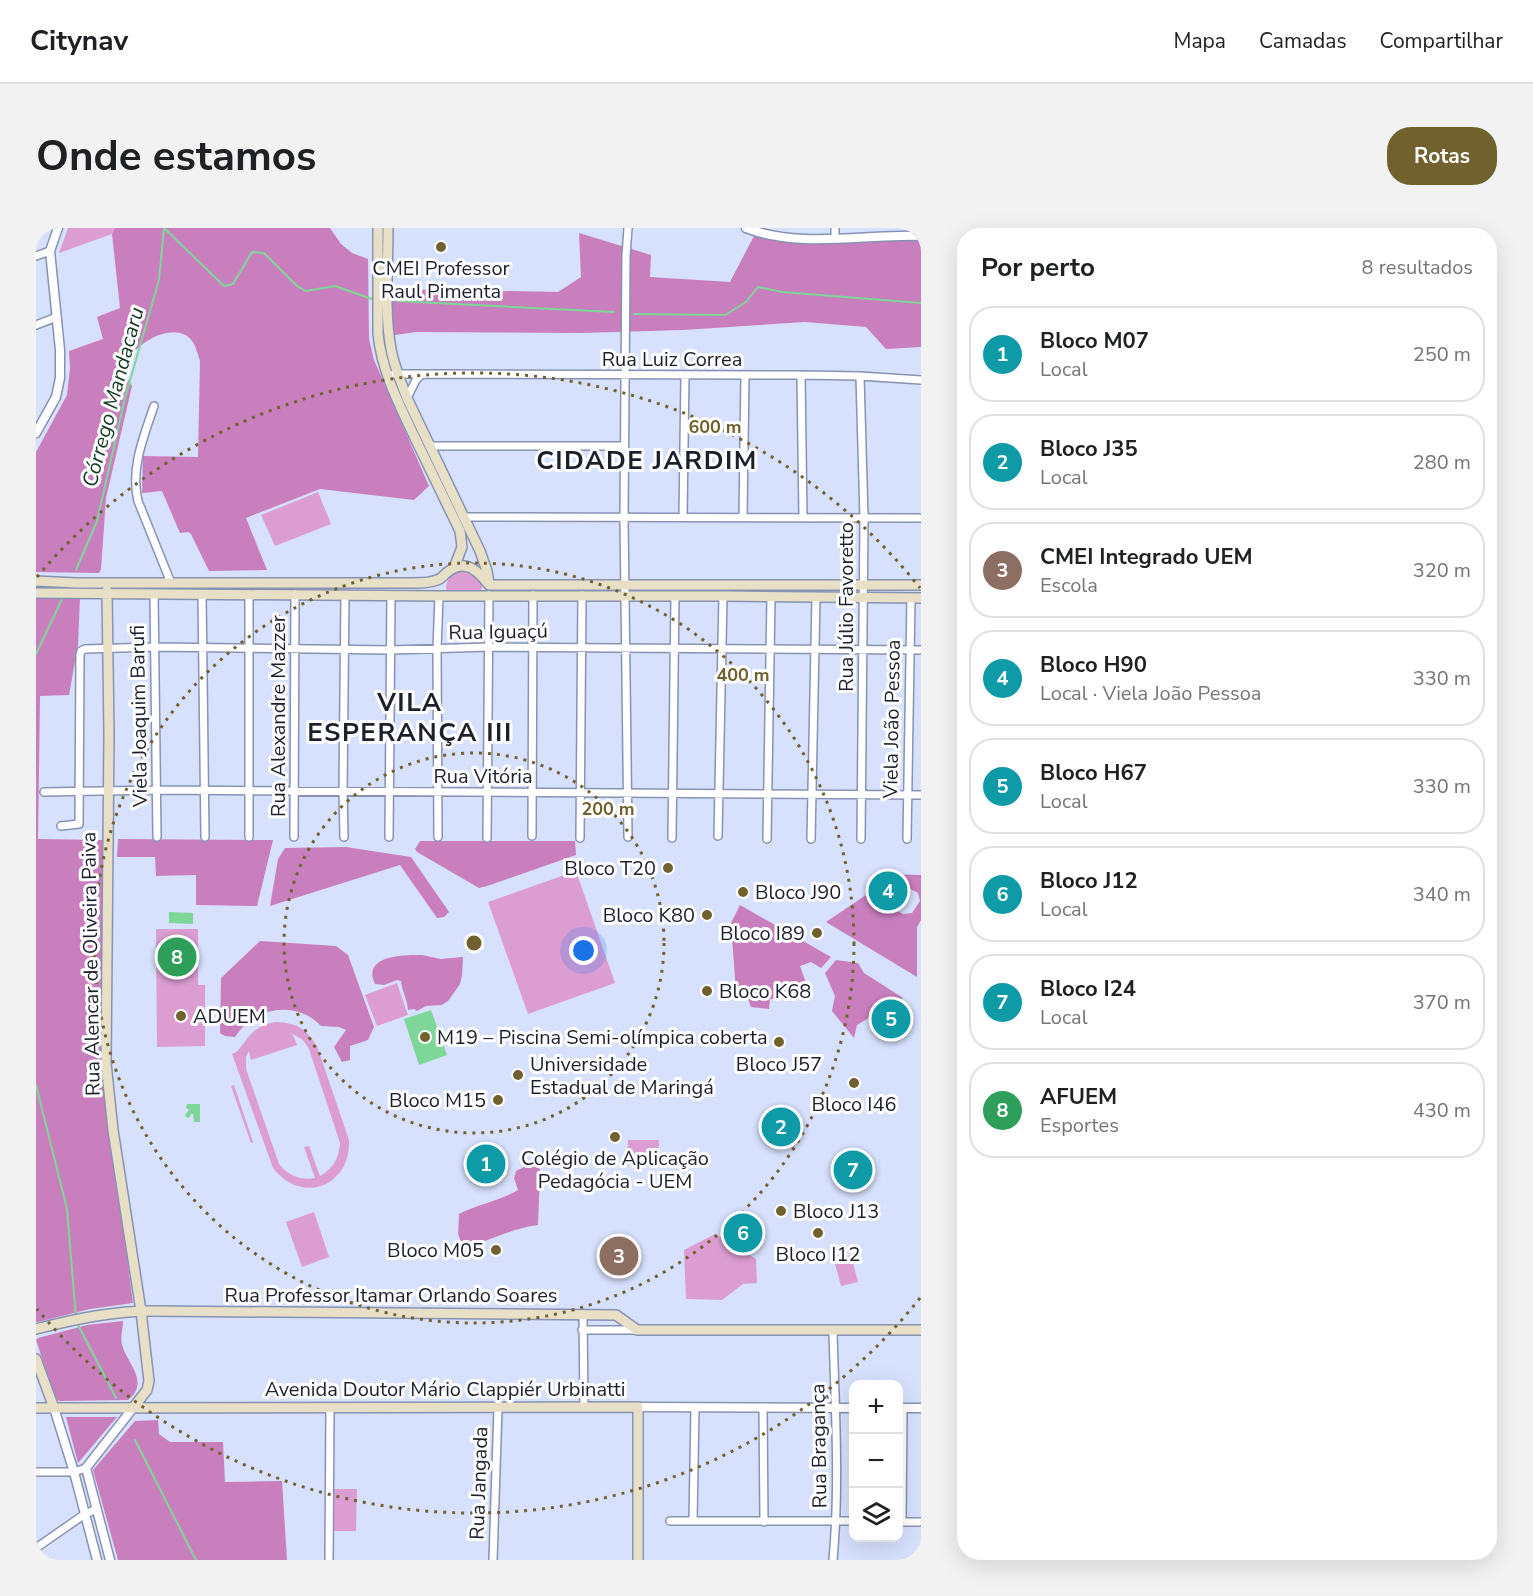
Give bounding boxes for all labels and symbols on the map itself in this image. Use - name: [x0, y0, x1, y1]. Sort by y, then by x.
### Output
- marker: CMEI Professor Raul Pimenta: [434, 240, 448, 254]
- place label: CMEI Professor Raul Pimenta: [372, 255, 510, 305]
- water label: Córrego Mandacaru: [76, 304, 150, 490]
- street label: Rua Luiz Correa: [602, 346, 742, 373]
- text: 600 m: [688, 415, 742, 439]
- district label: CIDADE JARDIM: [536, 443, 758, 478]
- street label: Rua Júlio Favoretto: [833, 522, 860, 692]
- street label: Rua Alexandre Mazzer: [265, 615, 292, 817]
- street label: Rua Iguaçú: [448, 618, 548, 646]
- street label: Viela Joaquim Barufi: [124, 625, 154, 808]
- street label: Viela João Pessoa: [877, 639, 907, 800]
- text: 400 m: [716, 663, 770, 687]
- district label: VILA ESPERANÇA III: [307, 685, 513, 750]
- street label: Rua Vitória: [433, 763, 533, 790]
- text: 200 m: [581, 797, 635, 821]
- street label: Rua Alencar de Oliveira Paiva: [75, 832, 107, 1096]
- place label: Bloco T20: [564, 855, 656, 882]
- marker: Bloco T20: [661, 861, 675, 875]
- pin: 4: [868, 868, 908, 914]
- place label: Bloco J90: [755, 879, 841, 906]
- marker: Bloco J90: [736, 885, 750, 899]
- place label: Bloco K80: [603, 902, 695, 929]
- marker: Bloco K80: [700, 908, 714, 922]
- place label: Bloco I89: [720, 920, 805, 947]
- marker: Bloco I89: [810, 926, 824, 940]
- centre of rings: [464, 933, 484, 953]
- pin: 8: [158, 934, 196, 980]
- your location: [569, 936, 598, 965]
- place label: Bloco K68: [719, 978, 811, 1005]
- marker: Bloco K68: [700, 984, 714, 998]
- pin: 5: [872, 996, 910, 1042]
- place label: ADUEM: [193, 1003, 266, 1030]
- marker: ADUEM: [174, 1009, 188, 1023]
- place label: M19 – Piscina Semi-olímpica coberta: [437, 1024, 768, 1051]
- marker: M19 – Piscina Semi-olímpica coberta: [418, 1030, 432, 1044]
- marker: Bloco J57: [772, 1035, 786, 1049]
- place label: Universidade Estadual de Maringá: [530, 1051, 714, 1101]
- place label: Bloco J57: [736, 1051, 822, 1078]
- marker: Universidade Estadual de Maringá: [511, 1068, 525, 1082]
- marker: Bloco I46: [847, 1076, 861, 1090]
- place label: Bloco M15: [389, 1087, 486, 1114]
- place label: Bloco I46: [812, 1091, 896, 1118]
- marker: Bloco M15: [491, 1093, 505, 1107]
- pin: 2: [762, 1104, 800, 1150]
- marker: Colégio de Aplicação Pedagócia - UEM: [608, 1130, 622, 1144]
- pin: 1: [466, 1142, 506, 1186]
- place label: Colégio de Aplicação Pedagócia - UEM: [521, 1145, 709, 1195]
- pin: 7: [834, 1148, 872, 1192]
- place label: Bloco J13: [793, 1198, 879, 1225]
- marker: Bloco J13: [774, 1204, 788, 1218]
- pin: 6: [724, 1210, 762, 1256]
- marker: Bloco I12: [811, 1226, 825, 1240]
- pin: 3: [600, 1234, 638, 1278]
- place label: Bloco M05: [387, 1237, 484, 1264]
- place label: Bloco I12: [776, 1241, 860, 1268]
- marker: Bloco M05: [489, 1243, 503, 1257]
- street label: Rua Professor Itamar Orlando Soares: [225, 1282, 557, 1309]
- street label: Avenida Doutor Mário Clappiér Urbinatti: [265, 1376, 625, 1403]
- street label: Rua Bragança: [804, 1383, 834, 1509]
- street label: Rua Jangada: [464, 1426, 494, 1540]

